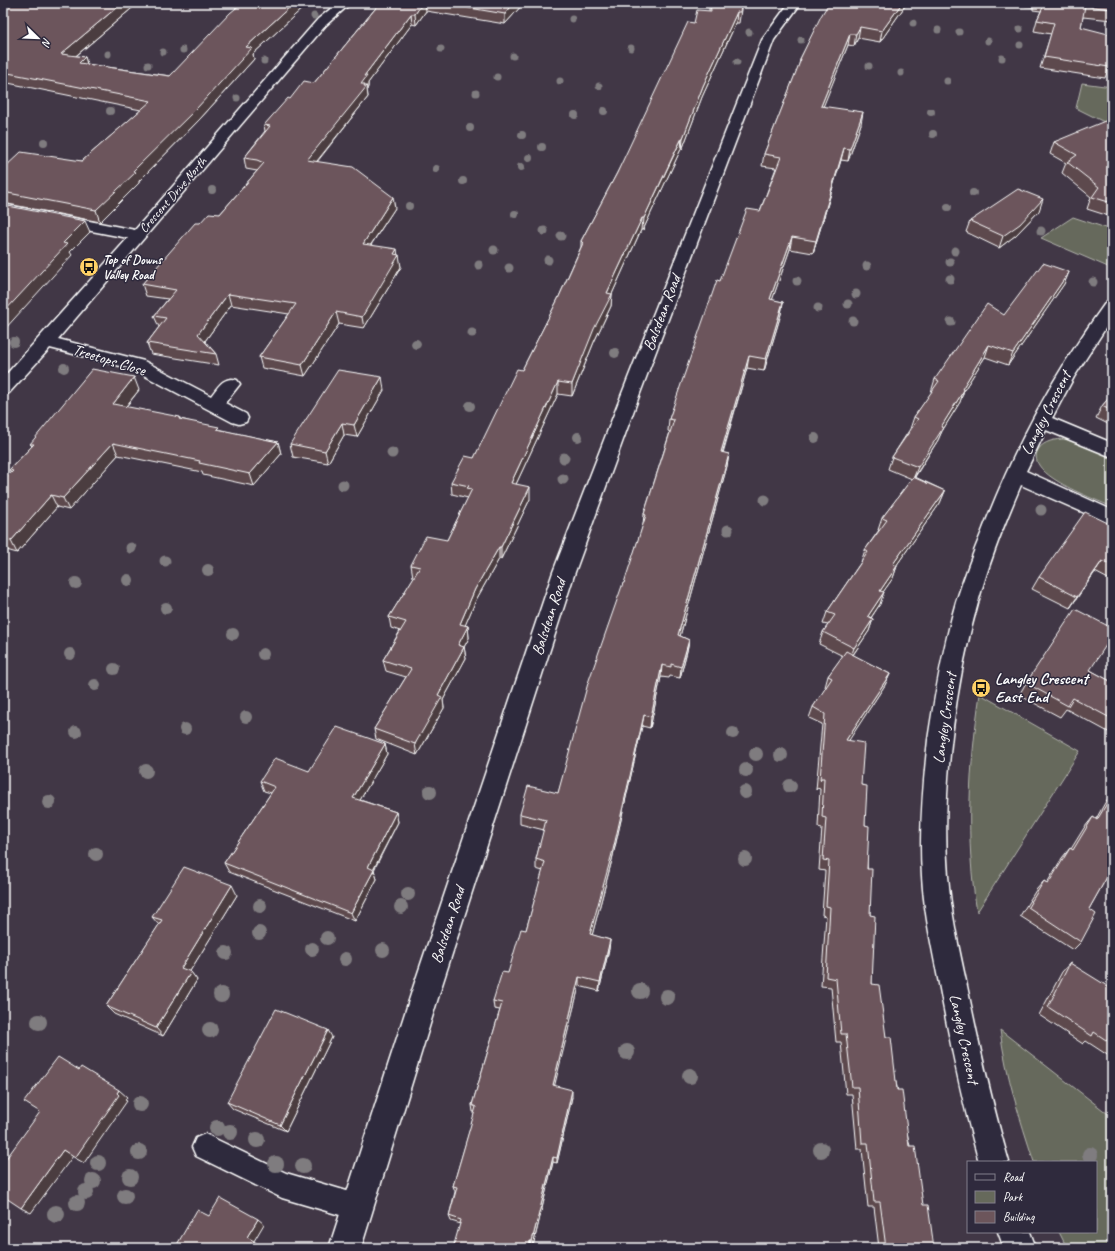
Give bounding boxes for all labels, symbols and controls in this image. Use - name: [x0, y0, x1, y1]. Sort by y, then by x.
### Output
- north arrow: [18, 18, 58, 58]
- text: N: [39, 36, 55, 50]
- street label: Crescent Drive North: [136, 153, 211, 236]
- place label: Top of Downs Valley Road: [103, 252, 163, 283]
- bus stop icon: Top of Downs Valley Road: [78, 256, 100, 278]
- street label: Balsdean Road: [638, 270, 687, 354]
- street label: Treetops Close: [70, 339, 150, 381]
- street label: Langley Crescent: [1016, 365, 1077, 458]
- street label: Balsdean Road: [527, 574, 572, 658]
- street label: Langley Crescent: [929, 669, 962, 765]
- place label: Langley Crescent East End: [995, 669, 1090, 707]
- bus stop icon: Langley Crescent East End: [970, 677, 992, 699]
- street label: Balsdean Road: [426, 882, 471, 966]
- street label: Langley Crescent: [945, 992, 984, 1088]
- legend: [967, 1161, 1097, 1233]
- text: Road: [1003, 1169, 1025, 1185]
- text: Park: [1003, 1189, 1024, 1205]
- text: Building: [1003, 1209, 1035, 1225]

